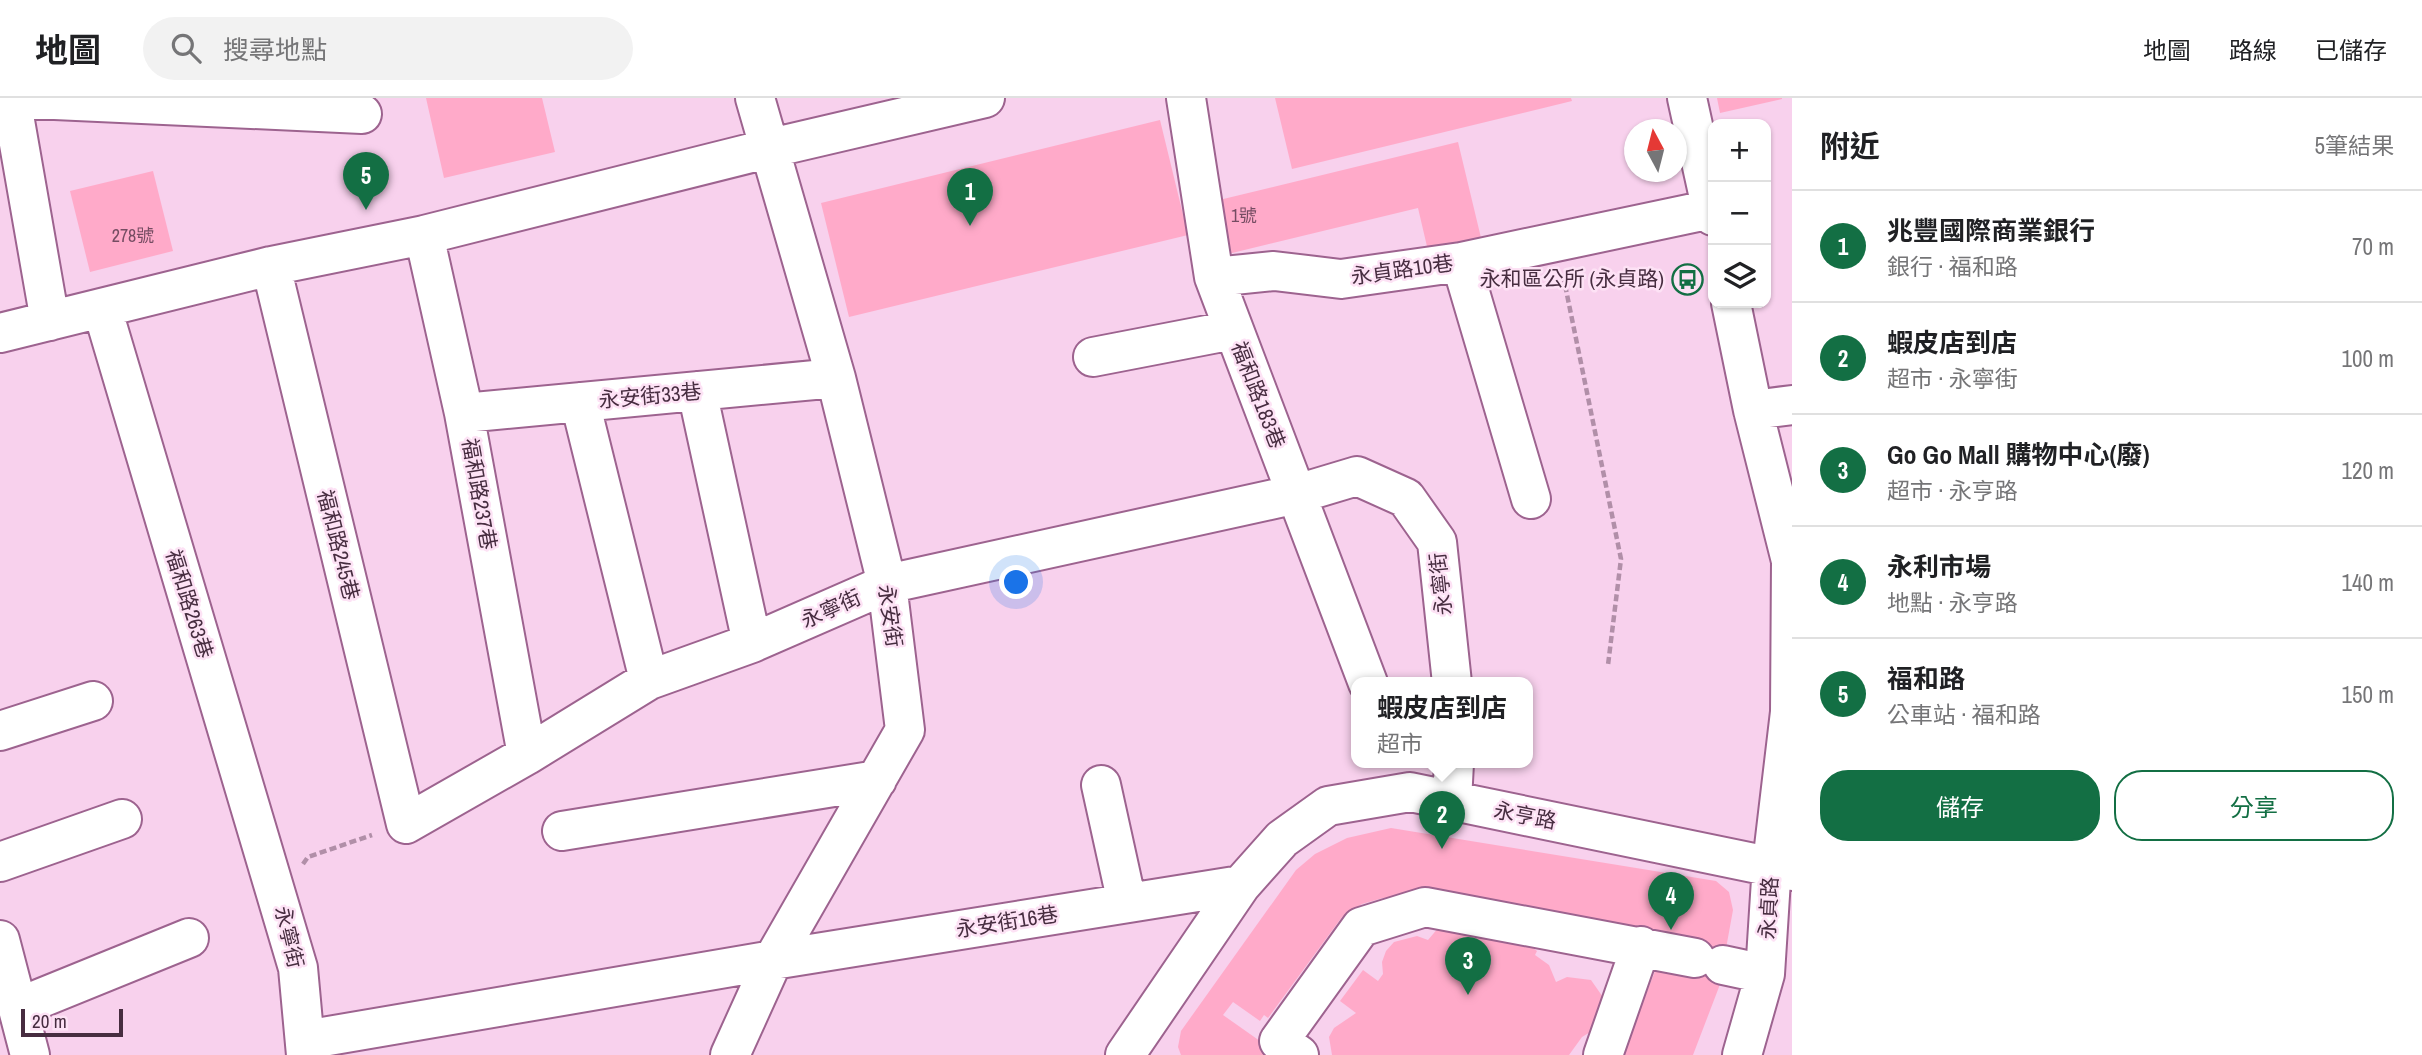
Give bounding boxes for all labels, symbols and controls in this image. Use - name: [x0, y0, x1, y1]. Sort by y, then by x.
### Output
- search box: [143, 17, 633, 80]
- text: 地圖: [35, 28, 101, 72]
- icon: search: [167, 29, 205, 67]
- text: 搜尋地點: [223, 32, 327, 67]
- text: 地圖: [2143, 34, 2191, 66]
- text: 路線: [2229, 34, 2277, 66]
- text: 已儲存: [2315, 34, 2387, 66]
- north arrow: [1624, 119, 1687, 182]
- map controls: [1708, 119, 1771, 308]
- button: +: [1708, 119, 1771, 182]
- text: 附近: [1820, 126, 1880, 166]
- text: 5筆結果: [2315, 130, 2394, 161]
- pin: 5: [343, 152, 389, 210]
- pin: 1: [947, 168, 993, 226]
- button: −: [1708, 182, 1771, 245]
- house number: 1號: [1231, 203, 1257, 228]
- text: 兆豐國際商業銀行: [1887, 213, 2095, 248]
- house number: 278號: [112, 223, 154, 248]
- text: 1: [1838, 231, 1848, 262]
- text: 70 m: [2352, 231, 2394, 262]
- button: layers: [1708, 245, 1771, 308]
- street label: 永貞路10巷: [1349, 248, 1455, 291]
- text: 銀行 · 福和路: [1887, 251, 2018, 282]
- bus stop icon: 永和區公所 (永貞路): [1670, 262, 1704, 296]
- place label: 永和區公所 (永貞路): [1480, 264, 1664, 293]
- text: 蝦皮店到店: [1887, 325, 2017, 360]
- street label: 福和路183巷: [1225, 337, 1292, 453]
- text: 2: [1838, 343, 1848, 374]
- text: 100 m: [2342, 343, 2394, 374]
- text: 超市 · 永寧街: [1887, 363, 2018, 394]
- street label: 永安街33巷: [597, 377, 703, 414]
- street label: 福和路237巷: [455, 436, 504, 552]
- text: Go Go Mall 購物中心(廢): [1887, 437, 2150, 472]
- text: 3: [1838, 455, 1848, 486]
- text: 120 m: [2342, 455, 2394, 486]
- text: 超市 · 永亨路: [1887, 475, 2018, 506]
- street label: 福和路245巷: [311, 487, 366, 603]
- street label: 福和路263巷: [159, 546, 220, 662]
- text: 永利市場: [1887, 549, 1991, 584]
- street label: 永寧街: [1423, 551, 1458, 617]
- your location: [999, 565, 1033, 599]
- text: 4: [1838, 567, 1848, 598]
- text: 140 m: [2342, 567, 2394, 598]
- street label: 永寧街: [796, 582, 865, 635]
- street label: 永安街: [872, 583, 909, 649]
- text: 地點 · 永亨路: [1887, 587, 2018, 618]
- text: 福和路: [1887, 661, 1965, 696]
- popup: [1351, 677, 1533, 768]
- text: 5: [1838, 679, 1848, 710]
- text: 150 m: [2342, 679, 2394, 710]
- text: 蝦皮店到店: [1377, 690, 1507, 725]
- text: 公車站 · 福和路: [1887, 699, 2041, 730]
- text: 超市: [1377, 728, 1423, 759]
- button: 儲存: [1820, 770, 2100, 841]
- button: 分享: [2114, 770, 2394, 841]
- pin: 2: [1419, 791, 1465, 849]
- street label: 永亨路: [1491, 795, 1559, 836]
- pin: 4: [1648, 872, 1694, 930]
- street label: 永貞路: [1752, 876, 1785, 940]
- street label: 永安街16巷: [954, 899, 1060, 944]
- street label: 永寧街: [268, 903, 311, 971]
- pin: 3: [1445, 937, 1491, 995]
- scale bar: [21, 1006, 122, 1038]
- text: 20 m: [32, 1008, 67, 1034]

